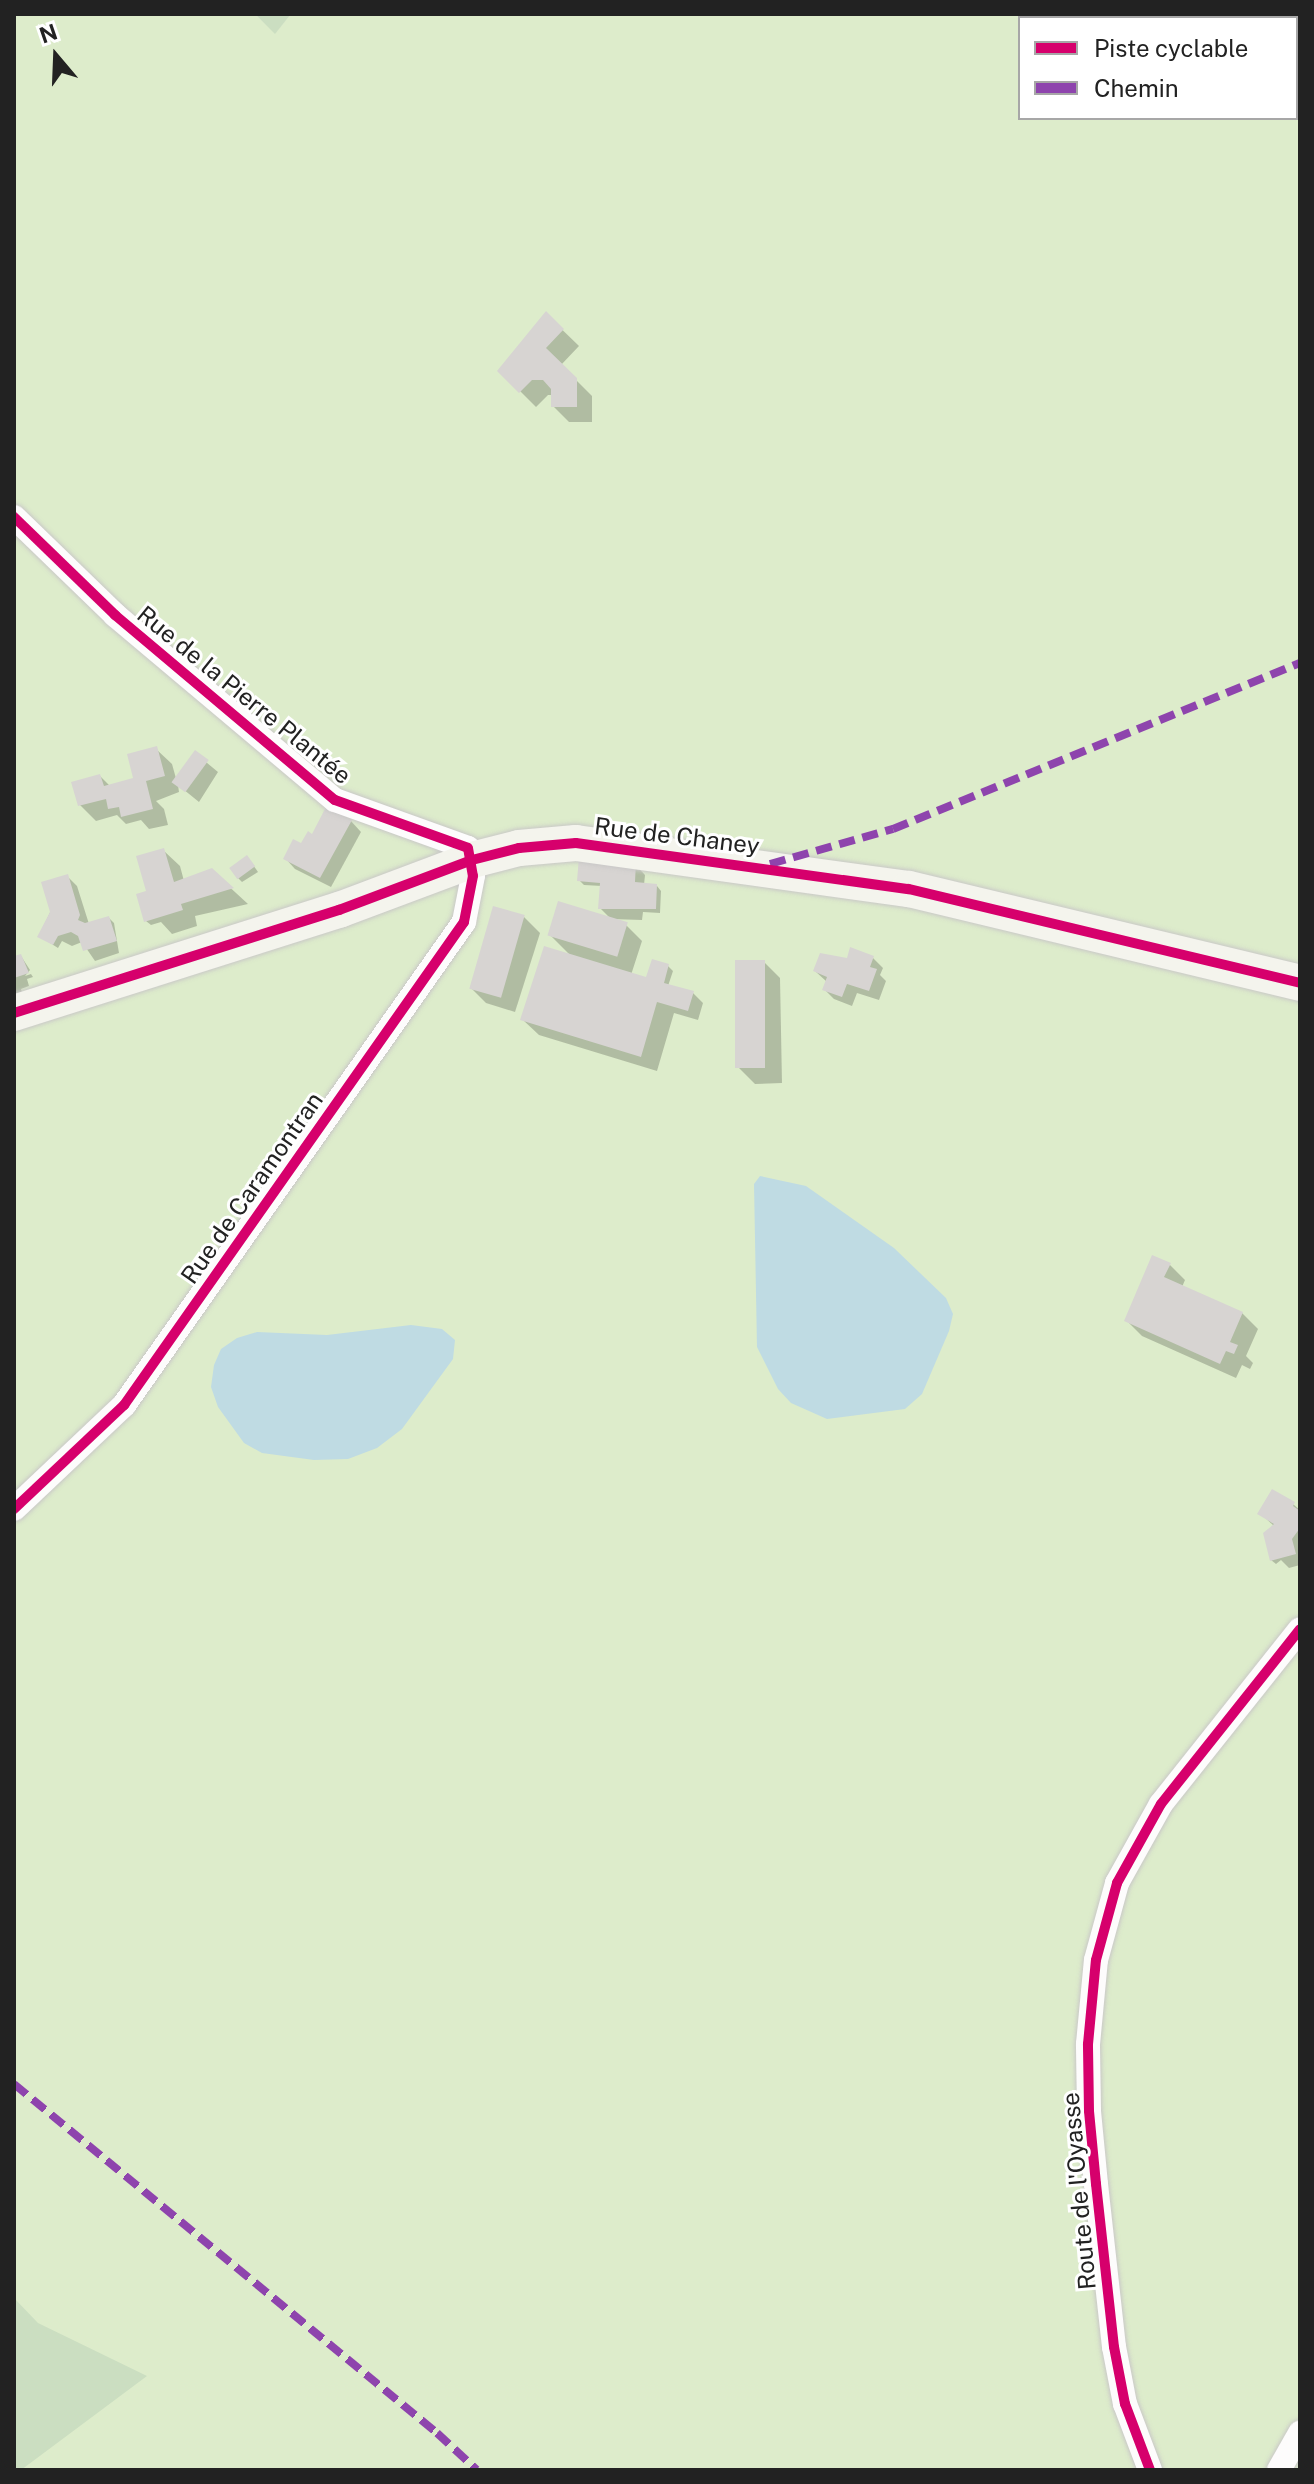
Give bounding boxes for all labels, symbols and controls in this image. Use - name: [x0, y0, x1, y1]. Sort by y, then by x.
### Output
- north arrow: [16, 16, 96, 96]
- legend: [1018, 16, 1298, 120]
- text: N: [36, 18, 61, 48]
- text: Piste cyclable: [1094, 34, 1248, 62]
- text: Chemin: [1094, 74, 1179, 102]
- street label: Rue de la Pierre Plantée: [131, 600, 357, 790]
- street label: Rue de Chaney: [592, 812, 762, 860]
- street label: Rue de Caramontran: [175, 1086, 329, 1290]
- street label: Route de l'Oyasse: [1056, 2091, 1102, 2291]

